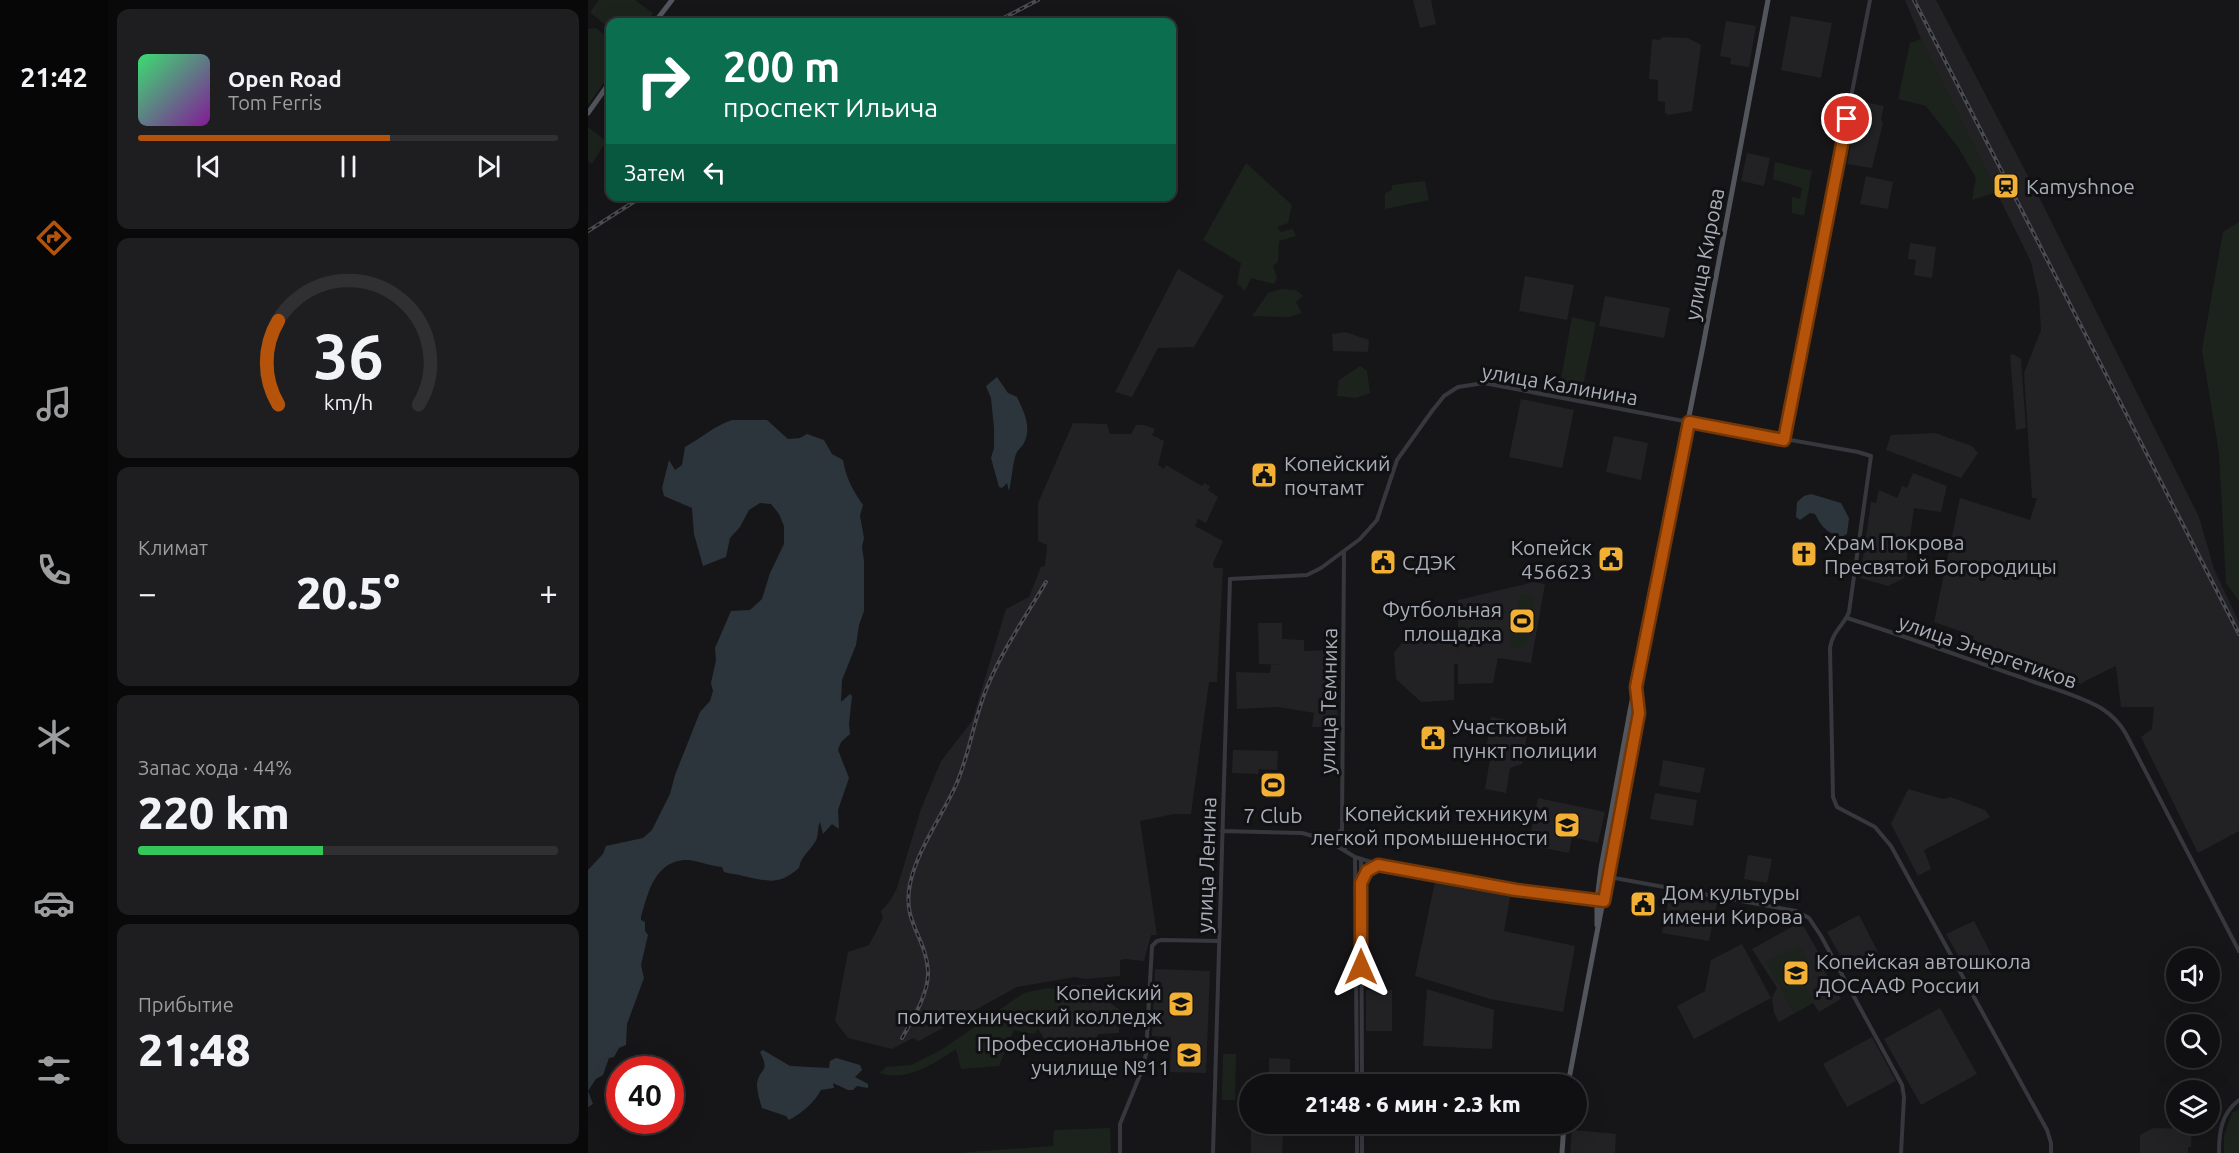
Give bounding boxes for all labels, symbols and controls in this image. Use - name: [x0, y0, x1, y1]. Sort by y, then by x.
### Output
- icon: right: [624, 42, 702, 120]
- text: 200 m: [723, 43, 840, 90]
- text: 21:42: [20, 62, 88, 92]
- text: Open Road: [228, 66, 342, 91]
- text: Tom Ferris: [228, 91, 322, 114]
- text: проспект Ильича: [723, 92, 938, 122]
- pin: [1821, 93, 1872, 144]
- icon: arrive: [1830, 102, 1863, 135]
- icon: previous: [192, 150, 225, 183]
- icon: pause: [332, 150, 365, 183]
- icon: next: [472, 150, 505, 183]
- icon: left: [698, 156, 731, 189]
- text: Затем: [624, 160, 686, 185]
- station icon: Kamyshnoe: [1991, 171, 2021, 201]
- place label: Kamyshnoe: [2026, 174, 2135, 198]
- street label: улица Кирова: [1679, 186, 1729, 322]
- icon: directions: [33, 217, 75, 259]
- text: 36: [313, 321, 383, 391]
- street label: улица Калинина: [1480, 358, 1640, 410]
- icon: music: [33, 383, 75, 425]
- text: km/h: [323, 390, 373, 414]
- place label: Копейский почтамт: [1284, 451, 1390, 499]
- public building icon: Копейский почтамт: [1249, 460, 1279, 490]
- place label: Храм Покрова Пресвятой Богородицы: [1824, 530, 2057, 578]
- place label: Копейск 456623: [1511, 535, 1592, 583]
- text: Климат: [138, 536, 208, 559]
- church icon: Храм Покрова Пресвятой Богородицы: [1789, 539, 1819, 569]
- public building icon: Копейск 456623: [1596, 544, 1626, 574]
- public building icon: СДЭК: [1368, 547, 1398, 577]
- icon: phone: [33, 549, 75, 591]
- place label: СДЭК: [1402, 550, 1456, 574]
- text: 20.5°: [296, 567, 400, 618]
- text: −: [138, 574, 157, 611]
- text: +: [539, 574, 558, 611]
- place label: Футбольная площадка: [1382, 597, 1502, 645]
- sports icon: Футбольная площадка: [1507, 606, 1537, 636]
- street label: улица Энергетиков: [1896, 609, 2080, 693]
- street label: улица Темника: [1315, 628, 1341, 774]
- place label: Участковый пункт полиции: [1452, 714, 1598, 762]
- icon: climate: [33, 716, 75, 758]
- public building icon: Участковый пункт полиции: [1418, 723, 1448, 753]
- text: Запас хода · 44%: [138, 756, 292, 779]
- sports icon: 7 Club: [1258, 770, 1288, 800]
- text: 220 km: [138, 787, 290, 838]
- street label: улица Ленина: [1192, 797, 1220, 933]
- place label: Копейский техникум легкой промышенности: [1311, 801, 1548, 849]
- place label: 7 Club: [1243, 803, 1303, 827]
- school or university icon: Копейский техникум легкой промышенности: [1552, 810, 1582, 840]
- place label: Дом культуры имени Кирова: [1662, 880, 1803, 928]
- icon: car: [33, 882, 75, 924]
- public building icon: Дом культуры имени Кирова: [1628, 889, 1658, 919]
- position arrow: [1329, 935, 1393, 999]
- map controls: [2166, 948, 2220, 1134]
- button: sound: [2166, 948, 2220, 1002]
- place label: Копейская автошкола ДОСААФ России: [1816, 949, 2031, 997]
- school or university icon: Копейская автошкола ДОСААФ России: [1781, 958, 1811, 988]
- place label: Копейский политехнический колледж: [897, 980, 1162, 1028]
- school or university icon: Копейский политехнический колледж: [1166, 989, 1196, 1019]
- text: Прибытие: [138, 993, 234, 1016]
- button: search: [2166, 1014, 2220, 1068]
- text: 21:48: [138, 1024, 251, 1075]
- place label: Профессиональное училище №11: [977, 1031, 1170, 1079]
- school or university icon: Профессиональное училище №11: [1174, 1040, 1204, 1070]
- icon: filters: [33, 1049, 75, 1091]
- speed limit sign: 40: [606, 1056, 684, 1134]
- button: layers: [2166, 1080, 2220, 1134]
- text: 21:48 · 6 мин · 2.3 km: [1305, 1091, 1521, 1116]

